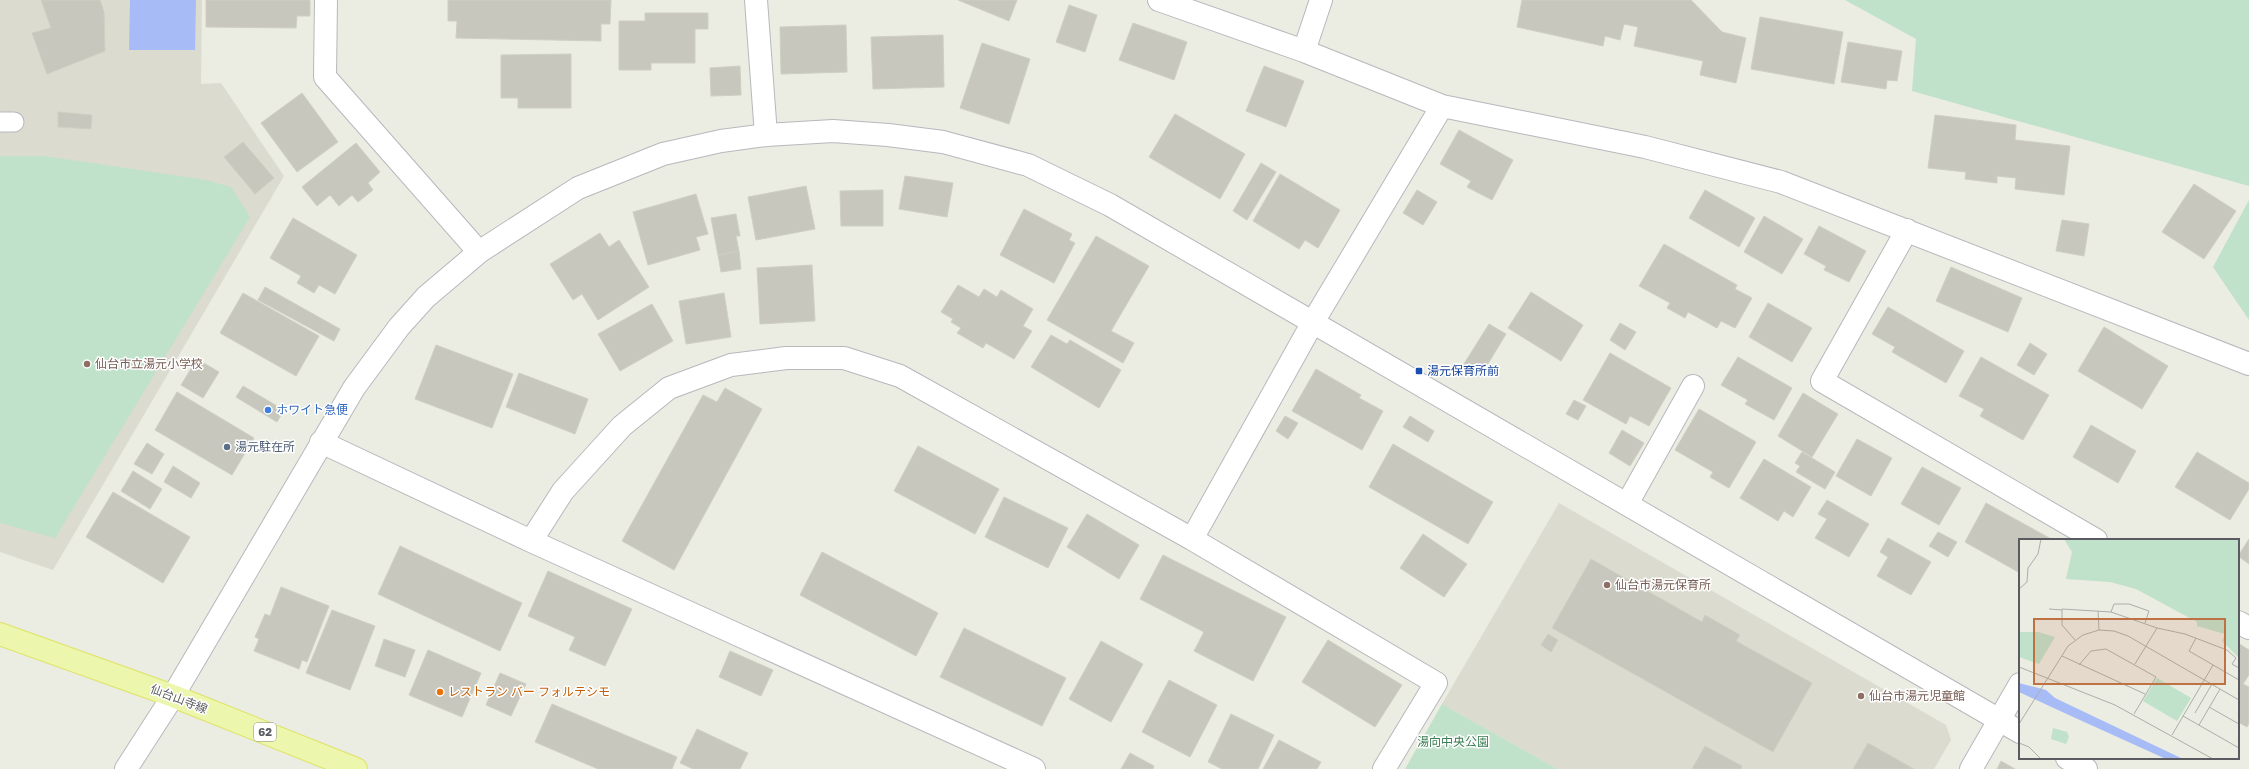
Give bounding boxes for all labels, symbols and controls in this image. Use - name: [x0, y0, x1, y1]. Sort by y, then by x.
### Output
- place label: 仙台市立湯元小学校: [95, 356, 203, 371]
- marker: 仙台市立湯元小学校: [82, 359, 92, 369]
- place label: 湯元保育所前: [1427, 363, 1499, 378]
- marker: 湯元保育所前: [1414, 366, 1424, 376]
- place label: ホワイト急便: [276, 402, 348, 417]
- marker: ホワイト急便: [263, 405, 273, 415]
- place label: 湯元駐在所: [235, 439, 295, 454]
- marker: 湯元駐在所: [222, 442, 232, 452]
- inset map: [2019, 539, 2239, 759]
- place label: 仙台市湯元保育所: [1615, 577, 1711, 592]
- marker: 仙台市湯元保育所: [1602, 580, 1612, 590]
- street label: 仙台山寺線: [148, 681, 210, 716]
- place label: レストラン バー フォルテシモ: [448, 684, 610, 699]
- marker: レストラン バー フォルテシモ: [435, 687, 445, 697]
- place label: 仙台市湯元児童館: [1869, 688, 1965, 703]
- marker: 仙台市湯元児童館: [1856, 691, 1866, 701]
- road number: 62: [254, 723, 276, 741]
- park label: 湯向中央公園: [1417, 734, 1489, 749]

